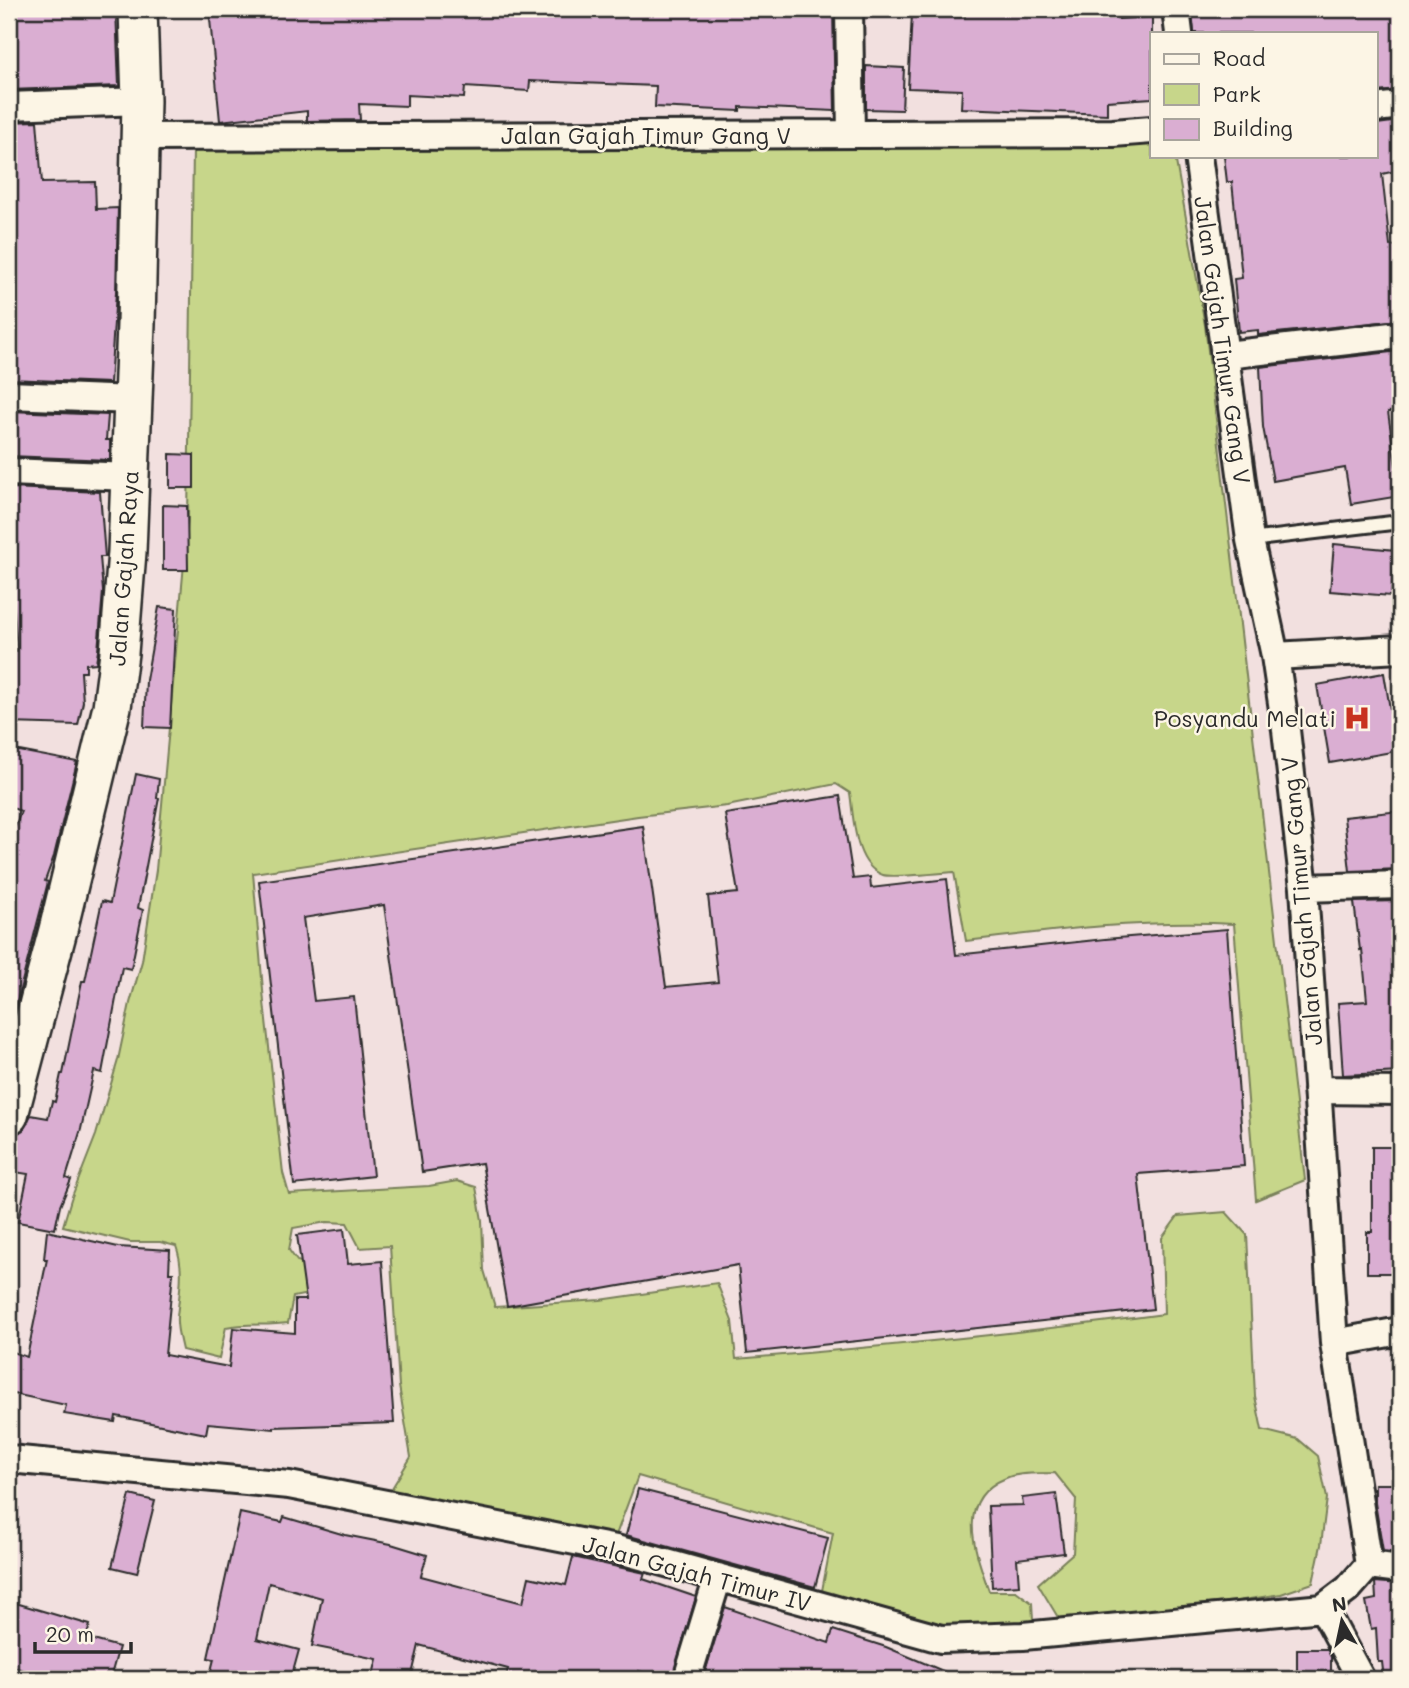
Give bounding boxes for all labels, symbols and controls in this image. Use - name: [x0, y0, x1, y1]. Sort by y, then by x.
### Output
- legend: [1150, 32, 1378, 158]
- text: Road: [1213, 44, 1265, 71]
- text: Park: [1213, 80, 1261, 107]
- text: Building: [1213, 114, 1293, 141]
- street label: Jalan Gajah Timur Gang V: [501, 120, 791, 150]
- street label: Jalan Gajah Timur Gang V: [1188, 194, 1258, 486]
- street label: Jalan Gajah Raya: [101, 469, 145, 667]
- place label: Posyandu Melati: [1154, 703, 1336, 733]
- hospital icon: Posyandu Melati: [1342, 703, 1372, 733]
- street label: Jalan Gajah Timur Gang V: [1273, 755, 1329, 1047]
- street label: Jalan Gajah Timur IV: [579, 1528, 815, 1618]
- north arrow: [1308, 1586, 1378, 1656]
- text: N: [1330, 1590, 1348, 1617]
- scale bar: [35, 1611, 131, 1655]
- text: 20 m: [46, 1620, 94, 1647]

